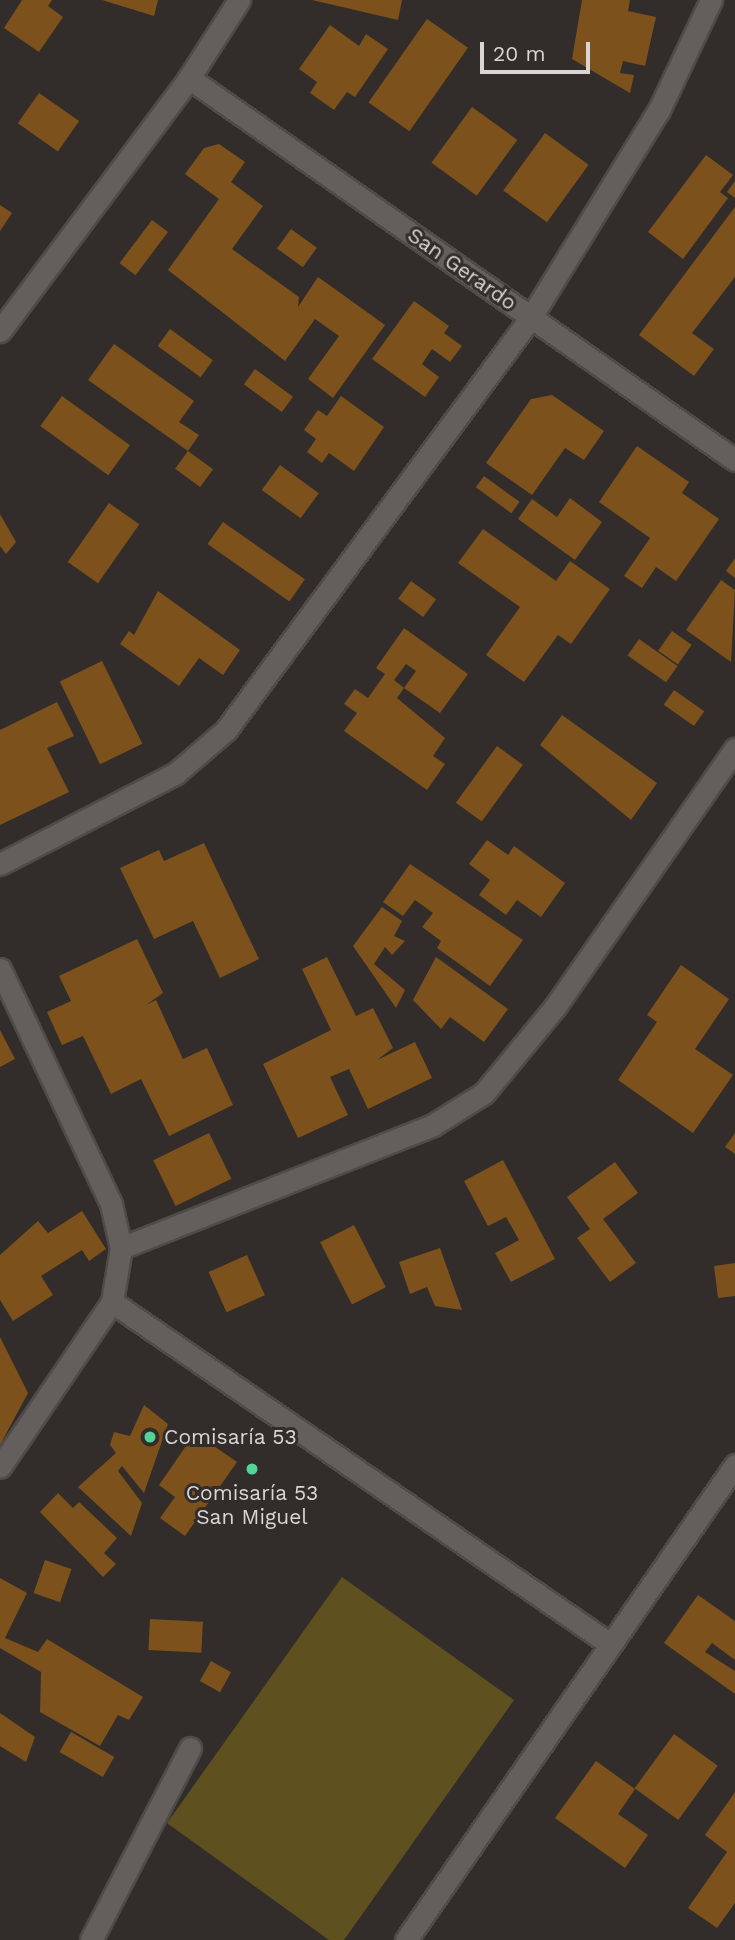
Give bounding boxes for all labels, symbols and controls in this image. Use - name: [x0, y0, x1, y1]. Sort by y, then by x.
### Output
- scale bar: [483, 28, 593, 72]
- text: 20 m: [493, 41, 545, 66]
- street label: San Gerardo: [403, 222, 521, 316]
- place label: Comisaría 53: [164, 1424, 297, 1450]
- marker: Comisaría 53: [142, 1429, 158, 1445]
- marker: Comisaría 53 San Miguel: [244, 1461, 260, 1477]
- place label: Comisaría 53 San Miguel: [185, 1480, 319, 1530]

